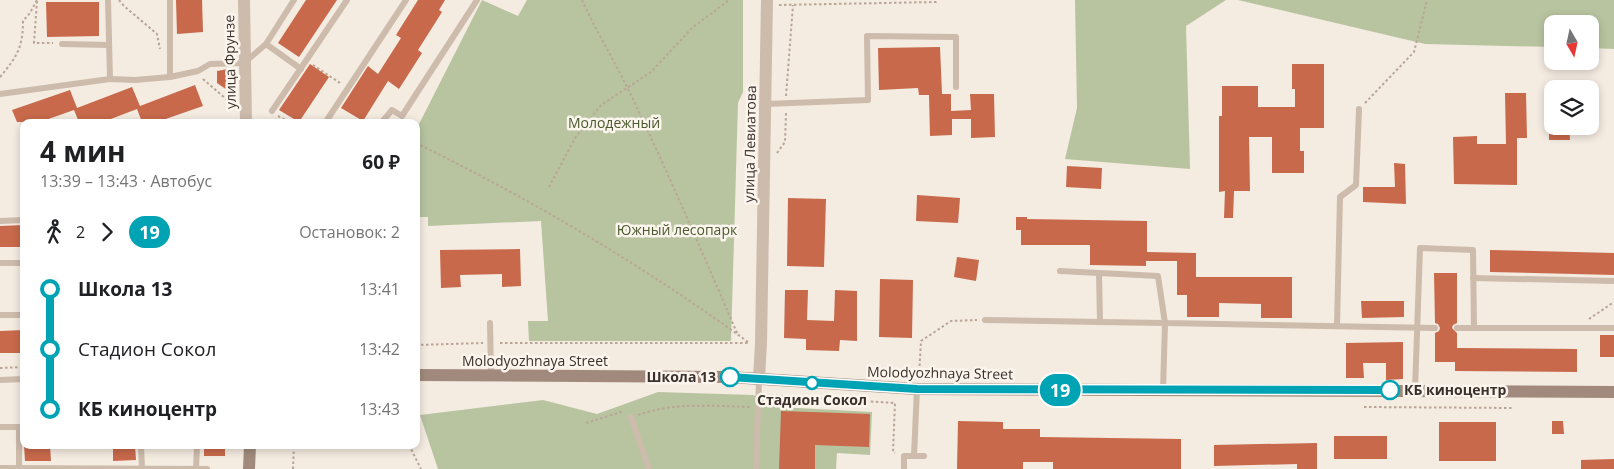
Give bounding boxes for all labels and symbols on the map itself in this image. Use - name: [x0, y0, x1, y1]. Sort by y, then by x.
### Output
- street label: улица Фрунзе: [219, 15, 240, 109]
- north arrow: [1544, 15, 1599, 70]
- street label: улица Левиатова: [739, 85, 760, 203]
- park label: Молодежный: [568, 113, 660, 132]
- park label: Южный лесопарк: [617, 220, 738, 239]
- street label: Molodyozhnaya Street: [462, 351, 608, 370]
- street label: Molodyozhnaya Street: [867, 362, 1013, 383]
- place label: Школа 13: [646, 367, 716, 386]
- marker: Школа 13: [720, 367, 740, 387]
- line badge: 19: [1038, 374, 1082, 406]
- marker: Стадион Сокол: [805, 376, 819, 390]
- marker: КБ киноцентр: [1380, 380, 1400, 400]
- place label: КБ киноцентр: [1404, 380, 1507, 399]
- place label: Стадион Сокол: [757, 390, 867, 409]

